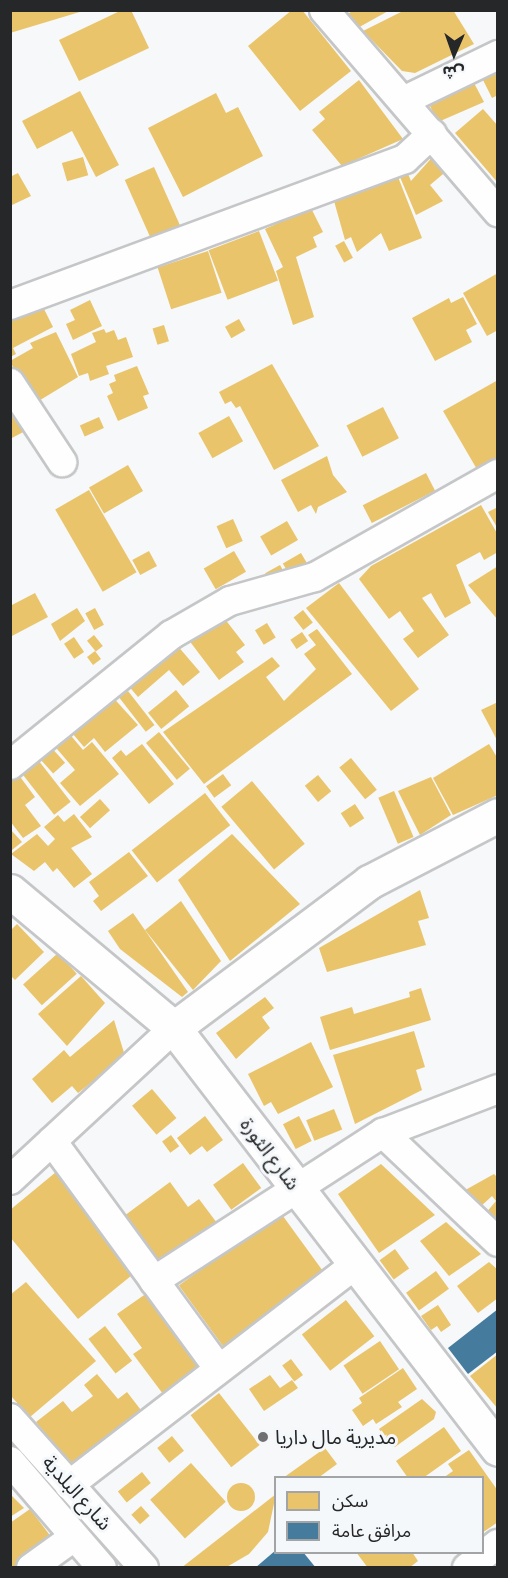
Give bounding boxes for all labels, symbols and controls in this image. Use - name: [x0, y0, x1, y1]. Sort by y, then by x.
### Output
- north arrow: [424, 24, 484, 84]
- text: ش: [442, 63, 465, 82]
- street label: شارع الثورة: [235, 1113, 305, 1195]
- place label: مديرية مال داريا: [275, 1425, 396, 1449]
- marker: مديرية مال داريا: [256, 1430, 270, 1444]
- street label: شارع البلدية: [37, 1451, 117, 1535]
- legend: [274, 1476, 484, 1554]
- text: سكن: [332, 1490, 368, 1512]
- text: مرافق عامة: [332, 1520, 411, 1542]

